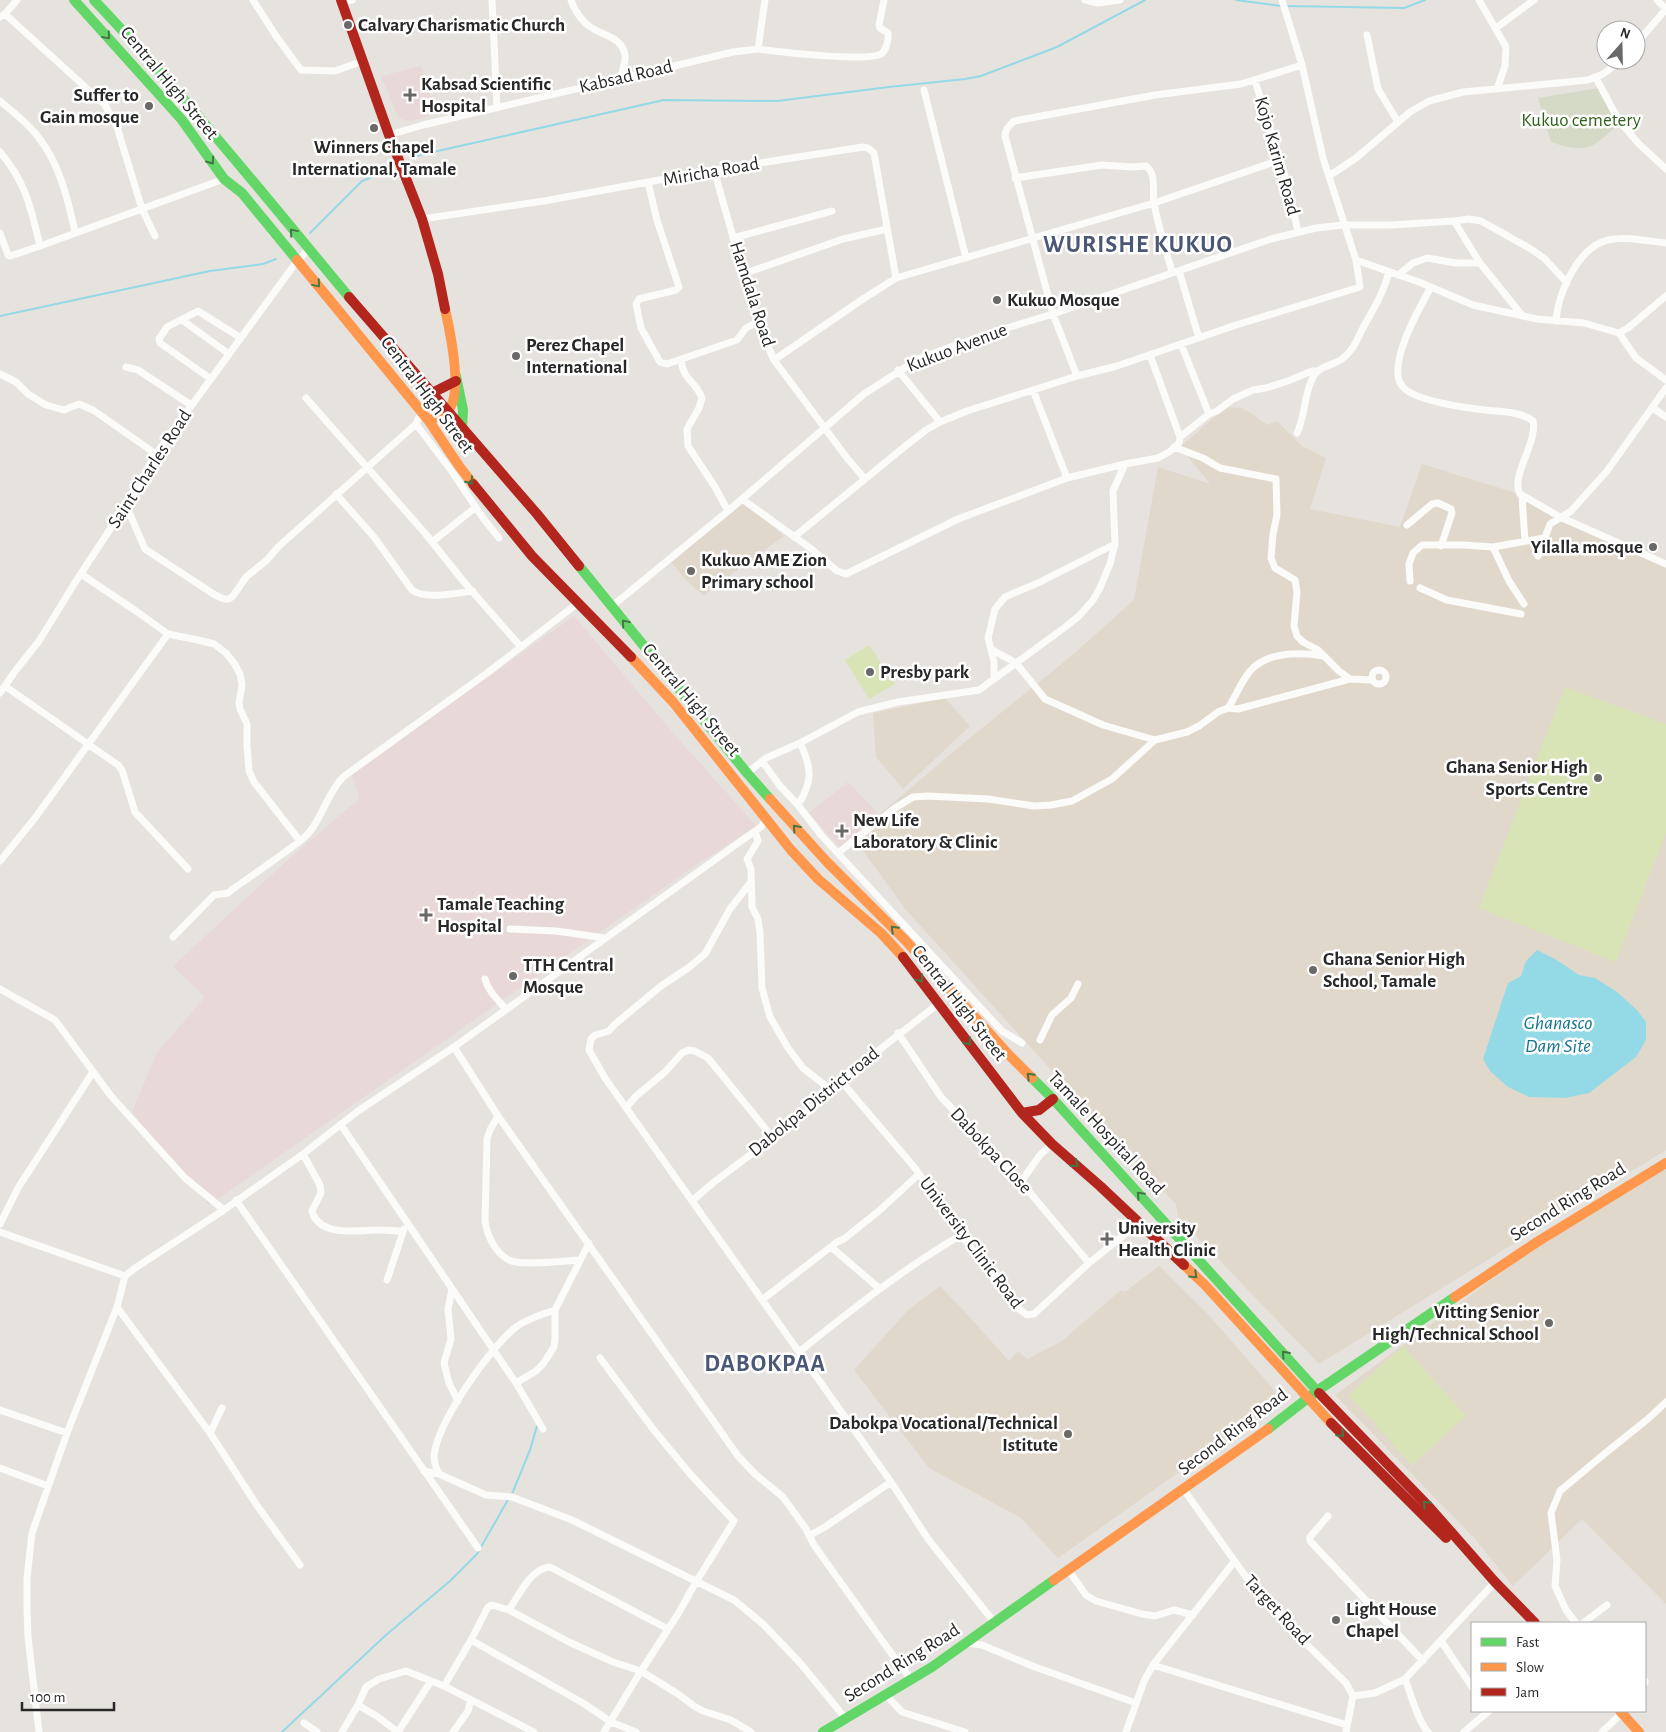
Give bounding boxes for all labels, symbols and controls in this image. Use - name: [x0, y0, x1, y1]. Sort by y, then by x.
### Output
- place label: Calvary Charismatic Church: [358, 16, 565, 35]
- marker: Calvary Charismatic Church: [342, 19, 354, 31]
- north arrow: [1596, 20, 1646, 70]
- street label: Central High Street: [116, 23, 222, 143]
- text: N: [1618, 25, 1632, 42]
- one-way arrow: [102, 30, 110, 39]
- street label: Kabsad Road: [577, 57, 675, 97]
- place label: Kabsad Scientific Hospital: [421, 75, 552, 116]
- place label: Suffer to Gain mosque: [40, 86, 139, 127]
- marker: Kabsad Scientific Hospital: [403, 88, 417, 102]
- street label: Kojo Karim Road: [1251, 95, 1303, 218]
- marker: Suffer to Gain mosque: [143, 100, 155, 112]
- park label: Kukuo cemetery: [1521, 111, 1641, 130]
- marker: Winners Chapel International, Tamale: [368, 122, 380, 134]
- place label: Winners Chapel International, Tamale: [292, 138, 456, 179]
- street label: Miricha Road: [661, 154, 761, 190]
- one-way arrow: [205, 155, 214, 165]
- one-way arrow: [291, 229, 299, 238]
- district label: WURISHE KUKUO: [1043, 233, 1233, 257]
- street label: Hamdala Road: [726, 239, 778, 349]
- one-way arrow: [311, 278, 319, 287]
- place label: Kukuo Mosque: [1007, 291, 1120, 310]
- marker: Kukuo Mosque: [991, 294, 1003, 306]
- street label: Kukuo Avenue: [904, 320, 1010, 376]
- street label: Central High Street: [377, 333, 477, 457]
- place label: Perez Chapel International: [526, 336, 627, 377]
- marker: Perez Chapel International: [510, 350, 522, 362]
- street label: Saint Charles Road: [105, 406, 195, 532]
- one-way arrow: [464, 475, 473, 485]
- place label: Yilalla mosque: [1531, 538, 1643, 557]
- marker: Yilalla mosque: [1647, 541, 1659, 553]
- place label: Kukuo AME Zion Primary school: [701, 551, 827, 592]
- marker: Kukuo AME Zion Primary school: [685, 565, 697, 577]
- one-way arrow: [621, 620, 630, 629]
- street label: Central High Street: [638, 640, 744, 760]
- place label: Presby park: [880, 663, 970, 682]
- marker: Presby park: [864, 666, 876, 678]
- place label: Ghana Senior High Sports Centre: [1446, 758, 1588, 799]
- marker: Ghana Senior High Sports Centre: [1592, 772, 1604, 784]
- place label: New Life Laboratory & Clinic: [853, 811, 998, 852]
- marker: New Life Laboratory & Clinic: [835, 824, 849, 838]
- one-way arrow: [793, 825, 802, 834]
- place label: Tamale Teaching Hospital: [437, 895, 565, 936]
- marker: Tamale Teaching Hospital: [419, 908, 433, 922]
- one-way arrow: [890, 926, 899, 935]
- street label: Central High Street: [908, 941, 1010, 1065]
- place label: Ghana Senior High School, Tamale: [1323, 950, 1465, 991]
- place label: TTH Central Mosque: [523, 956, 614, 997]
- marker: Ghana Senior High School, Tamale: [1307, 964, 1319, 976]
- marker: TTH Central Mosque: [507, 970, 519, 982]
- one-way arrow: [914, 973, 922, 982]
- water label: Ghanasco Dam Site: [1524, 1013, 1592, 1056]
- one-way arrow: [963, 1036, 971, 1045]
- street label: Dabokpa District road: [745, 1044, 883, 1160]
- street label: Tamale Hospital Road: [1044, 1068, 1168, 1198]
- one-way arrow: [1027, 1073, 1036, 1082]
- street label: Dabokpa Close: [947, 1104, 1035, 1198]
- one-way arrow: [1069, 1158, 1078, 1167]
- street label: Second Ring Road: [1507, 1159, 1629, 1245]
- street label: University Clinic Road: [915, 1174, 1027, 1312]
- one-way arrow: [1137, 1192, 1146, 1201]
- place label: University Health Clinic: [1118, 1219, 1216, 1260]
- marker: University Health Clinic: [1100, 1232, 1114, 1246]
- one-way arrow: [1188, 1269, 1197, 1278]
- place label: Vitting Senior High/Technical School: [1372, 1303, 1539, 1344]
- marker: Vitting Senior High/Technical School: [1543, 1317, 1555, 1329]
- one-way arrow: [1282, 1351, 1291, 1360]
- district label: DABOKPAA: [704, 1352, 826, 1376]
- street label: Second Ring Road: [1175, 1385, 1291, 1479]
- place label: Dabokpa Vocational/Technical Istitute: [829, 1414, 1058, 1455]
- marker: Dabokpa Vocational/Technical Istitute: [1062, 1428, 1074, 1440]
- one-way arrow: [1335, 1428, 1344, 1437]
- one-way arrow: [1423, 1501, 1432, 1510]
- street label: Target Road: [1240, 1571, 1314, 1649]
- place label: Light House Chapel: [1346, 1600, 1437, 1641]
- marker: Light House Chapel: [1330, 1614, 1342, 1626]
- street label: Second Ring Road: [841, 1620, 963, 1706]
- legend: [1471, 1622, 1646, 1712]
- text: Fast: [1516, 1635, 1540, 1650]
- text: Slow: [1516, 1660, 1544, 1675]
- scale bar: [22, 1680, 115, 1712]
- text: Jam: [1516, 1685, 1539, 1700]
- text: 100 m: [30, 1690, 65, 1705]

